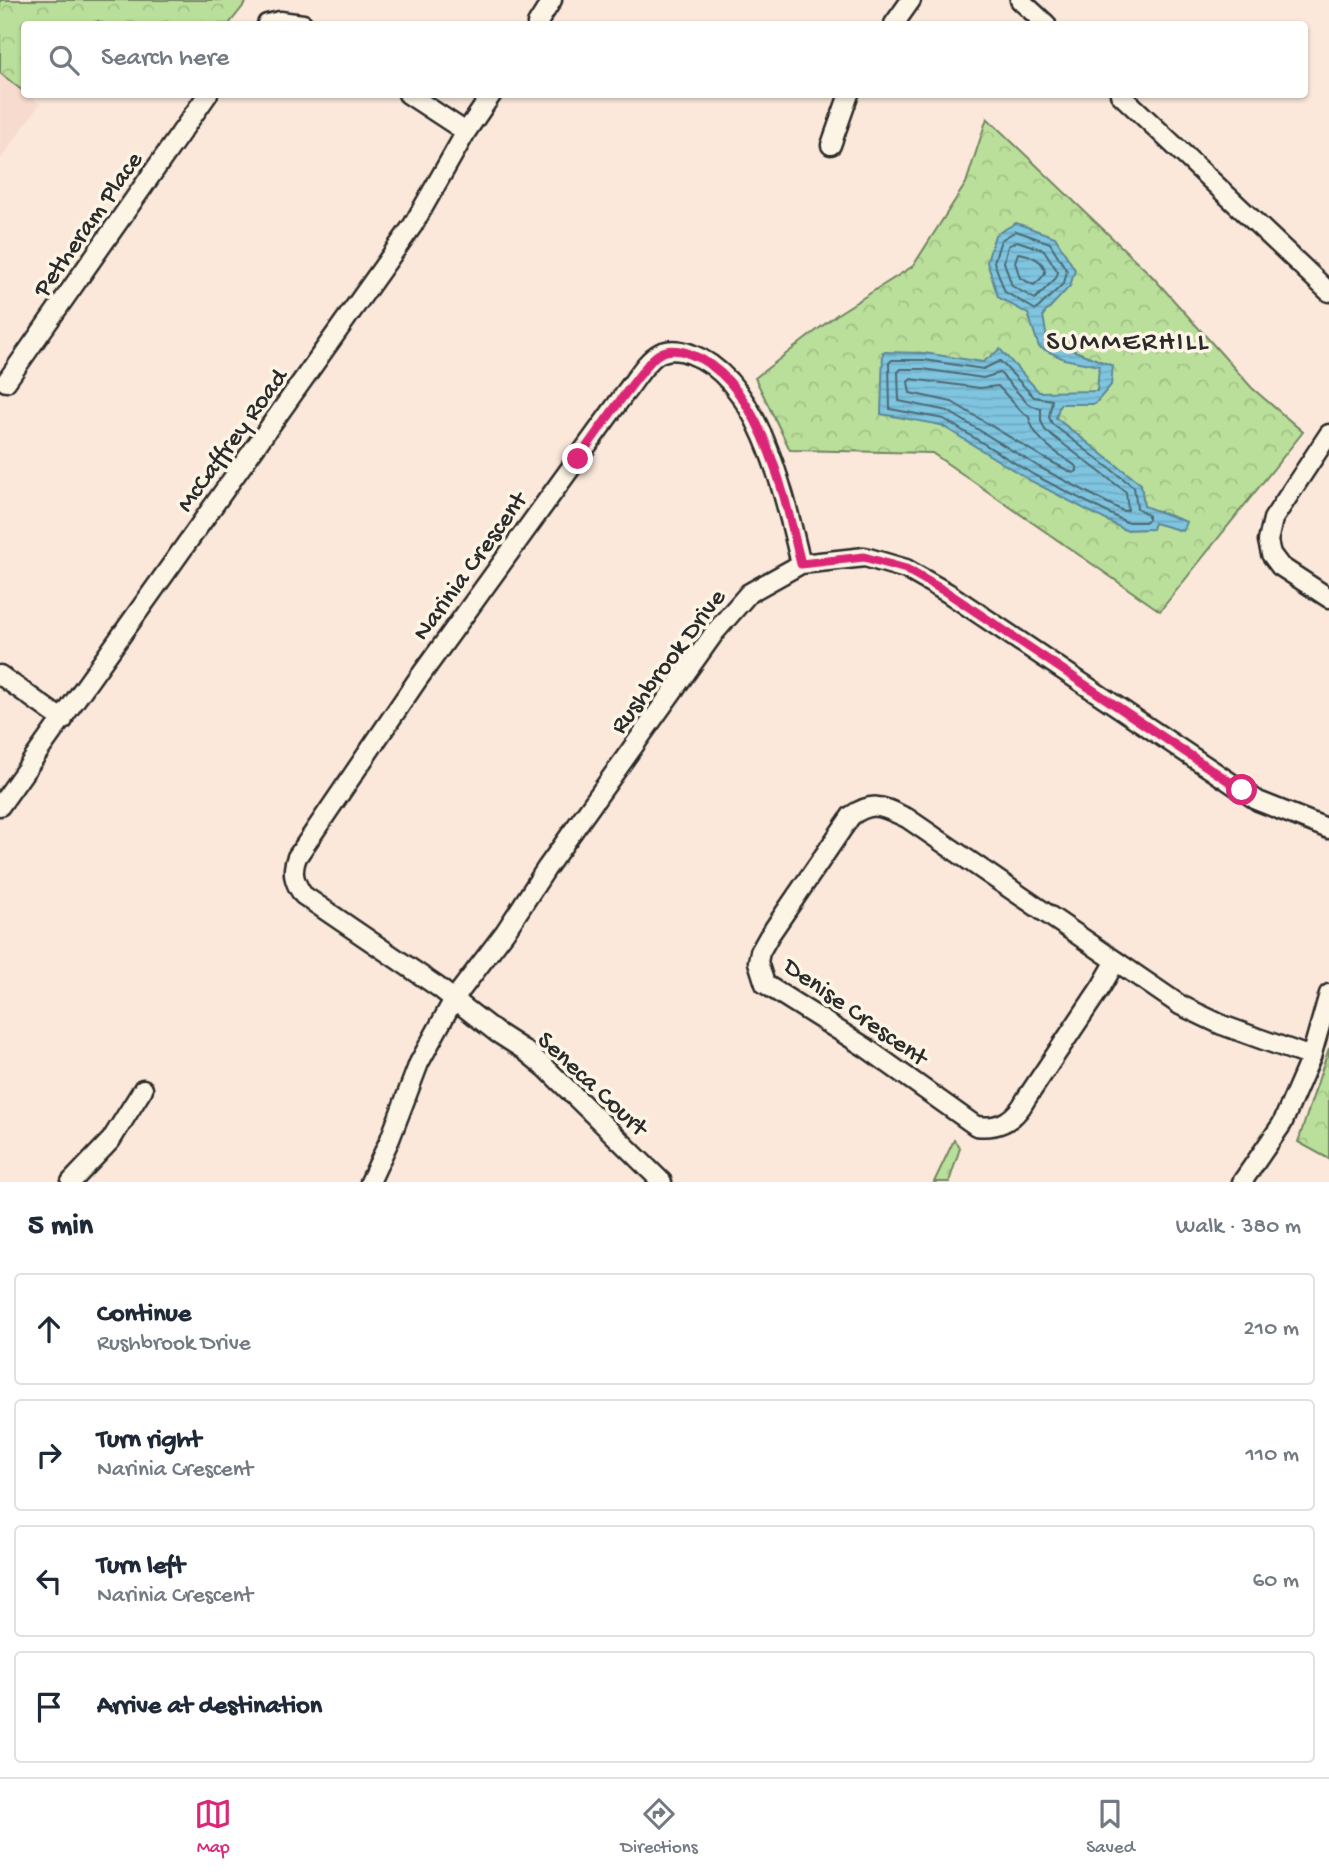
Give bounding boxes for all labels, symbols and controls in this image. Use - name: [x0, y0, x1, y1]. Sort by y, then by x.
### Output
- search box: [21, 21, 1308, 98]
- icon: search: [45, 41, 83, 79]
- text: Search here: [101, 44, 229, 75]
- street label: Petheram Place: [27, 146, 152, 305]
- district label: SUMMERHILL: [1046, 327, 1210, 360]
- street label: McCaffrey Road: [171, 362, 297, 519]
- route end: [562, 443, 593, 474]
- street label: Narinia Crescent: [407, 485, 537, 648]
- street label: Rushbrook Drive: [605, 584, 735, 741]
- route start: [1226, 774, 1257, 805]
- street label: Denise Crescent: [775, 951, 934, 1076]
- street label: Seneca Court: [529, 1026, 655, 1146]
- text: 5 min: [28, 1210, 93, 1245]
- text: Walk · 380 m: [1176, 1214, 1301, 1241]
- text: Continue: [97, 1300, 191, 1331]
- icon: ahead: [30, 1310, 68, 1348]
- text: 210 m: [1244, 1316, 1299, 1343]
- text: Rushbrook Drive: [97, 1331, 251, 1358]
- text: Turn right: [97, 1426, 201, 1457]
- icon: right: [30, 1436, 68, 1474]
- text: 110 m: [1246, 1442, 1299, 1469]
- text: Narinia Crescent: [97, 1457, 253, 1484]
- text: Turn left: [97, 1552, 185, 1583]
- icon: left: [30, 1562, 68, 1600]
- text: 60 m: [1253, 1568, 1299, 1595]
- text: Narinia Crescent: [97, 1583, 253, 1610]
- icon: arrive: [30, 1688, 68, 1726]
- text: Arrive at destination: [97, 1692, 322, 1723]
- tab: Map: [194, 1795, 232, 1860]
- tab: Directions: [621, 1795, 698, 1860]
- tab: Saved: [1086, 1795, 1135, 1860]

